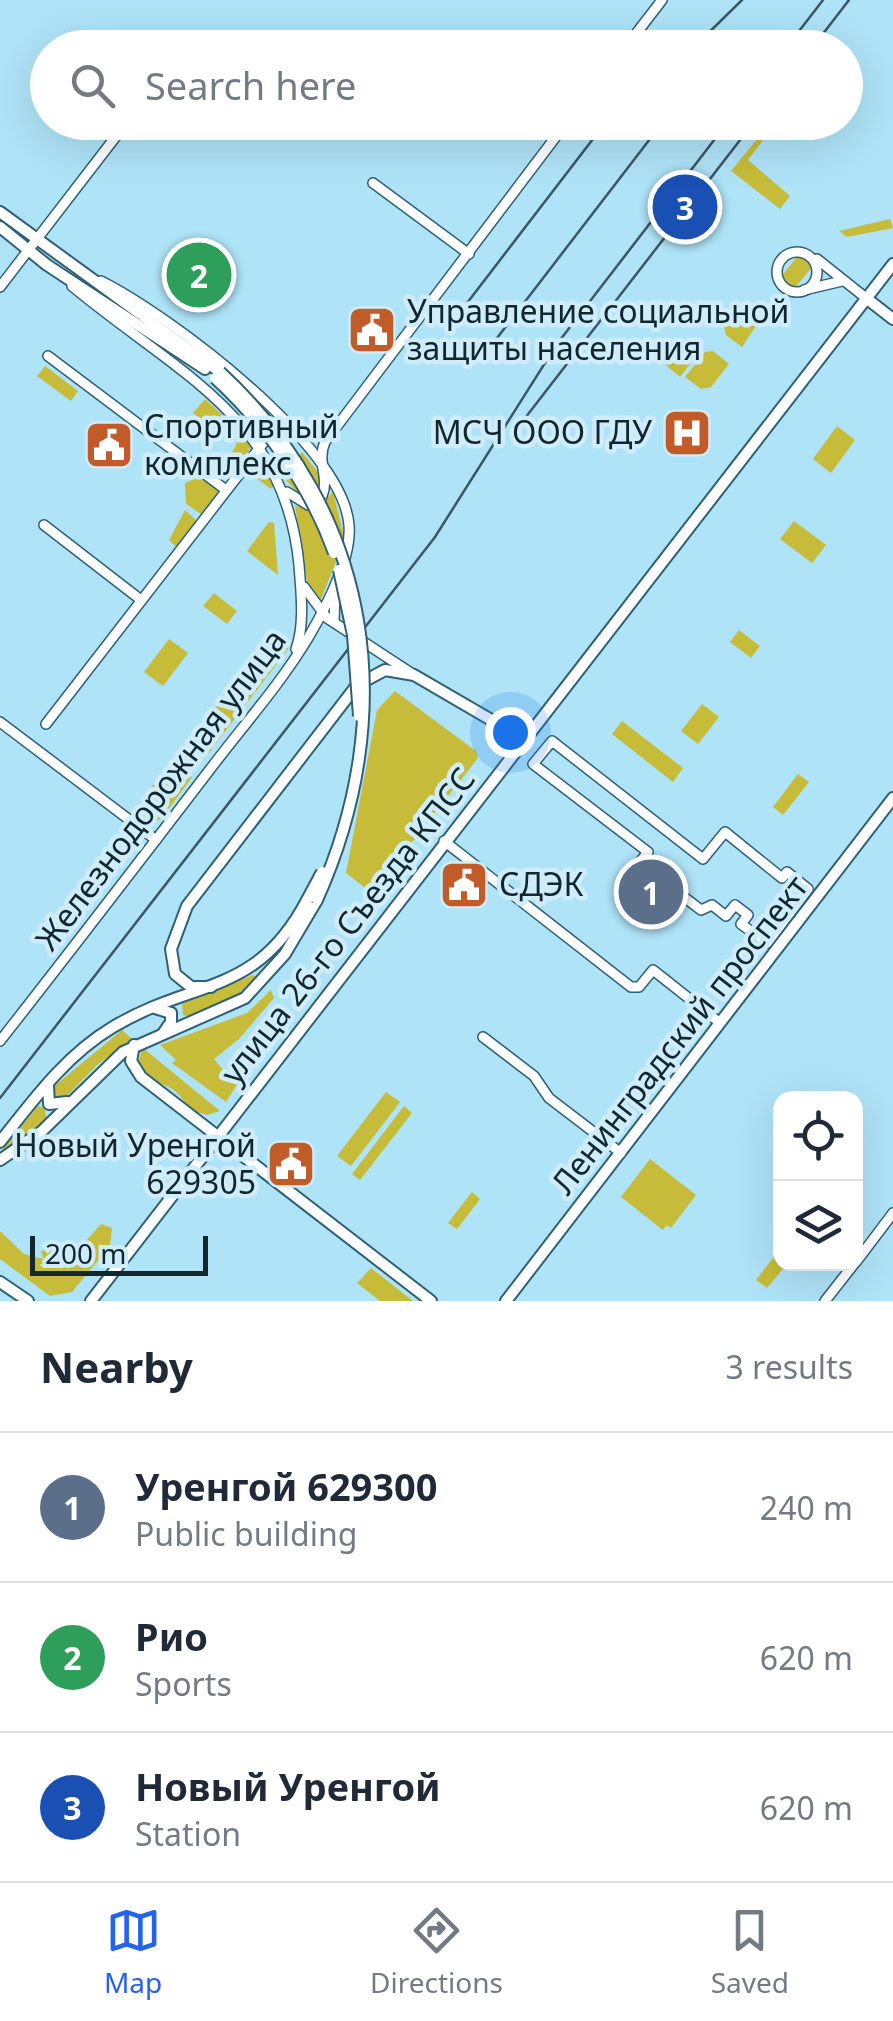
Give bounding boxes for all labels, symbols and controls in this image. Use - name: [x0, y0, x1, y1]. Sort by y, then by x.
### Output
- search box: [30, 30, 863, 140]
- icon: search: [65, 58, 120, 113]
- text: Search here: [145, 59, 356, 111]
- pin: 3: [652, 170, 718, 244]
- pin: 2: [166, 238, 232, 312]
- place label: Управление социальной защиты населения: [407, 289, 789, 369]
- public building icon: Управление социальной защиты населения: [346, 304, 398, 356]
- place label: Спортивный комплекс: [144, 404, 339, 484]
- hospital icon: МСЧ ООО ГДУ: [661, 407, 713, 459]
- place label: МСЧ ООО ГДУ: [433, 410, 652, 453]
- public building icon: Спортивный комплекс: [83, 419, 135, 471]
- street label: Железнодорожная улица: [25, 620, 295, 958]
- your location: [485, 707, 536, 758]
- street label: улица 26-го Съезда КПСС: [210, 758, 484, 1092]
- pin: 1: [618, 854, 684, 930]
- public building icon: СДЭК: [438, 859, 490, 911]
- place label: СДЭК: [499, 862, 584, 905]
- street label: Ленинградский проспект: [541, 866, 817, 1202]
- map controls: [773, 1091, 863, 1271]
- button: locate: [773, 1091, 863, 1181]
- place label: Новый Уренгой 629305: [14, 1123, 256, 1203]
- public building icon: Новый Уренгой 629305: [265, 1138, 317, 1190]
- button: layers: [773, 1181, 863, 1271]
- scale bar: [30, 1231, 208, 1276]
- text: 200 m: [45, 1234, 127, 1272]
- text: Nearby: [40, 1338, 193, 1395]
- text: 3 results: [726, 1345, 853, 1388]
- text: Уренгой 629300: [135, 1460, 438, 1512]
- text: 1: [63, 1486, 82, 1529]
- text: 240 m: [760, 1486, 853, 1529]
- text: Public building: [135, 1512, 357, 1555]
- text: Рио: [135, 1610, 208, 1662]
- text: 2: [63, 1636, 82, 1679]
- text: 620 m: [760, 1636, 853, 1679]
- text: Sports: [135, 1662, 232, 1705]
- text: Новый Уренгой: [135, 1760, 441, 1812]
- text: 3: [63, 1786, 82, 1829]
- text: 620 m: [760, 1786, 853, 1829]
- text: Station: [135, 1812, 241, 1855]
- tab: Map: [104, 1903, 162, 2001]
- tab: Directions: [370, 1903, 503, 2001]
- tab: Saved: [711, 1903, 789, 2001]

